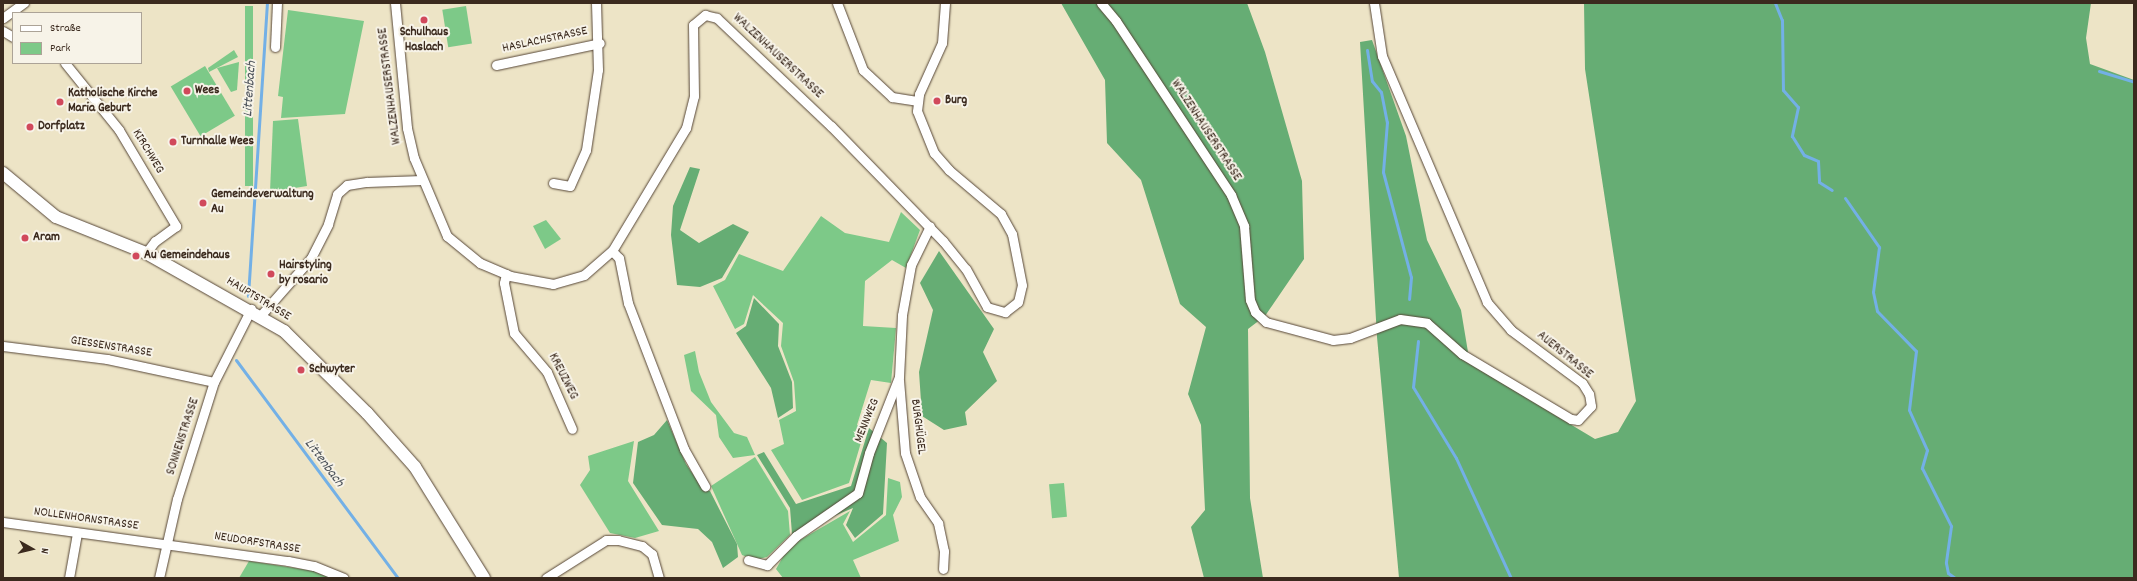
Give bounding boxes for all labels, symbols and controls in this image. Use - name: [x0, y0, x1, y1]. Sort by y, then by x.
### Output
- street label: WALZENHAUSERSTRASSE: [729, 11, 825, 103]
- legend: [12, 12, 142, 64]
- marker: Schulhaus Haslach: [419, 15, 429, 25]
- text: Straße: [50, 20, 81, 37]
- street label: HASLACHSTRASSE: [501, 24, 589, 58]
- place label: Schulhaus Haslach: [400, 26, 448, 57]
- street label: WALZENHAUSERSTRASSE: [376, 27, 406, 145]
- text: Park: [50, 40, 70, 57]
- water label: Littenbach: [240, 61, 260, 117]
- street label: WALZENHAUSERSTRASSE: [1166, 77, 1244, 185]
- place label: Wees: [195, 83, 219, 99]
- marker: Wees: [182, 86, 192, 96]
- place label: Katholische Kirche Maria Geburt: [68, 87, 158, 118]
- place label: Burg: [945, 93, 967, 109]
- marker: Burg: [932, 96, 942, 106]
- marker: Katholische Kirche Maria Geburt: [55, 97, 65, 107]
- place label: Dorfplatz: [38, 119, 85, 135]
- marker: Dorfplatz: [25, 122, 35, 132]
- street label: KIRCHWEG: [128, 127, 166, 177]
- place label: Turnhalle Wees: [181, 134, 254, 150]
- marker: Turnhalle Wees: [168, 137, 178, 147]
- place label: Gemeindeverwaltung Au: [211, 188, 314, 219]
- marker: Gemeindeverwaltung Au: [198, 198, 208, 208]
- place label: Aram: [33, 230, 60, 246]
- marker: Aram: [20, 233, 30, 243]
- place label: Au Gemeindehaus: [144, 248, 230, 264]
- marker: Au Gemeindehaus: [131, 251, 141, 261]
- place label: Hairstyling by rosario: [279, 259, 332, 290]
- marker: Hairstyling by rosario: [266, 269, 276, 279]
- street label: HAUPTSTRASSE: [223, 275, 293, 325]
- street label: AUERSTRASSE: [1533, 329, 1595, 383]
- street label: GIESSENSTRASSE: [69, 334, 153, 362]
- street label: KREUZWEG: [544, 351, 580, 403]
- place label: Schwyter: [309, 362, 355, 378]
- marker: Schwyter: [296, 365, 306, 375]
- street label: SONNENSTRASSE: [164, 397, 204, 477]
- street label: MENNWEG: [852, 397, 884, 445]
- street label: BURGHÜGEL: [906, 398, 928, 456]
- water label: Littenbach: [300, 436, 348, 490]
- street label: NOLLENHORNSTRASSE: [33, 505, 139, 535]
- north arrow: [12, 529, 52, 569]
- street label: NEUDORFSTRASSE: [213, 530, 301, 558]
- text: N: [36, 547, 52, 554]

